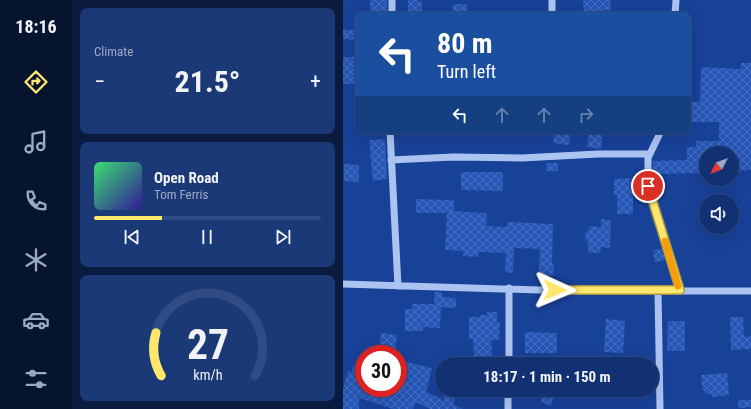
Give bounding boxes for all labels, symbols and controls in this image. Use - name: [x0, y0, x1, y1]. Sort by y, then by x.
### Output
- text: 18:16: [15, 16, 57, 37]
- text: 80 m: [437, 27, 493, 60]
- icon: left: [371, 28, 423, 80]
- text: Climate: [94, 44, 133, 59]
- text: Turn left: [437, 61, 496, 82]
- text: 21.5°: [175, 64, 240, 99]
- icon: directions: [22, 68, 50, 96]
- text: −: [94, 69, 105, 94]
- text: +: [310, 69, 321, 94]
- icon: left: [449, 104, 471, 126]
- icon: ahead: [491, 104, 513, 126]
- icon: ahead: [533, 104, 555, 126]
- icon: right: [575, 104, 597, 126]
- icon: music: [22, 128, 50, 156]
- north arrow: [699, 146, 739, 186]
- map controls: [699, 146, 739, 234]
- text: Open Road: [154, 169, 219, 187]
- pin: [631, 169, 665, 203]
- icon: arrive: [637, 175, 659, 197]
- icon: phone: [22, 187, 50, 215]
- text: Tom Ferris: [154, 187, 208, 202]
- button: sound: [699, 194, 739, 234]
- icon: previous: [121, 226, 143, 248]
- icon: pause: [196, 226, 218, 248]
- icon: next: [272, 226, 294, 248]
- icon: climate: [22, 246, 50, 274]
- position arrow: [534, 269, 576, 311]
- icon: car: [22, 306, 50, 334]
- text: 27: [186, 320, 229, 369]
- speed limit sign: 30: [355, 345, 407, 397]
- icon: filters: [22, 365, 50, 393]
- text: km/h: [193, 367, 222, 383]
- text: 18:17 · 1 min · 150 m: [483, 368, 611, 386]

